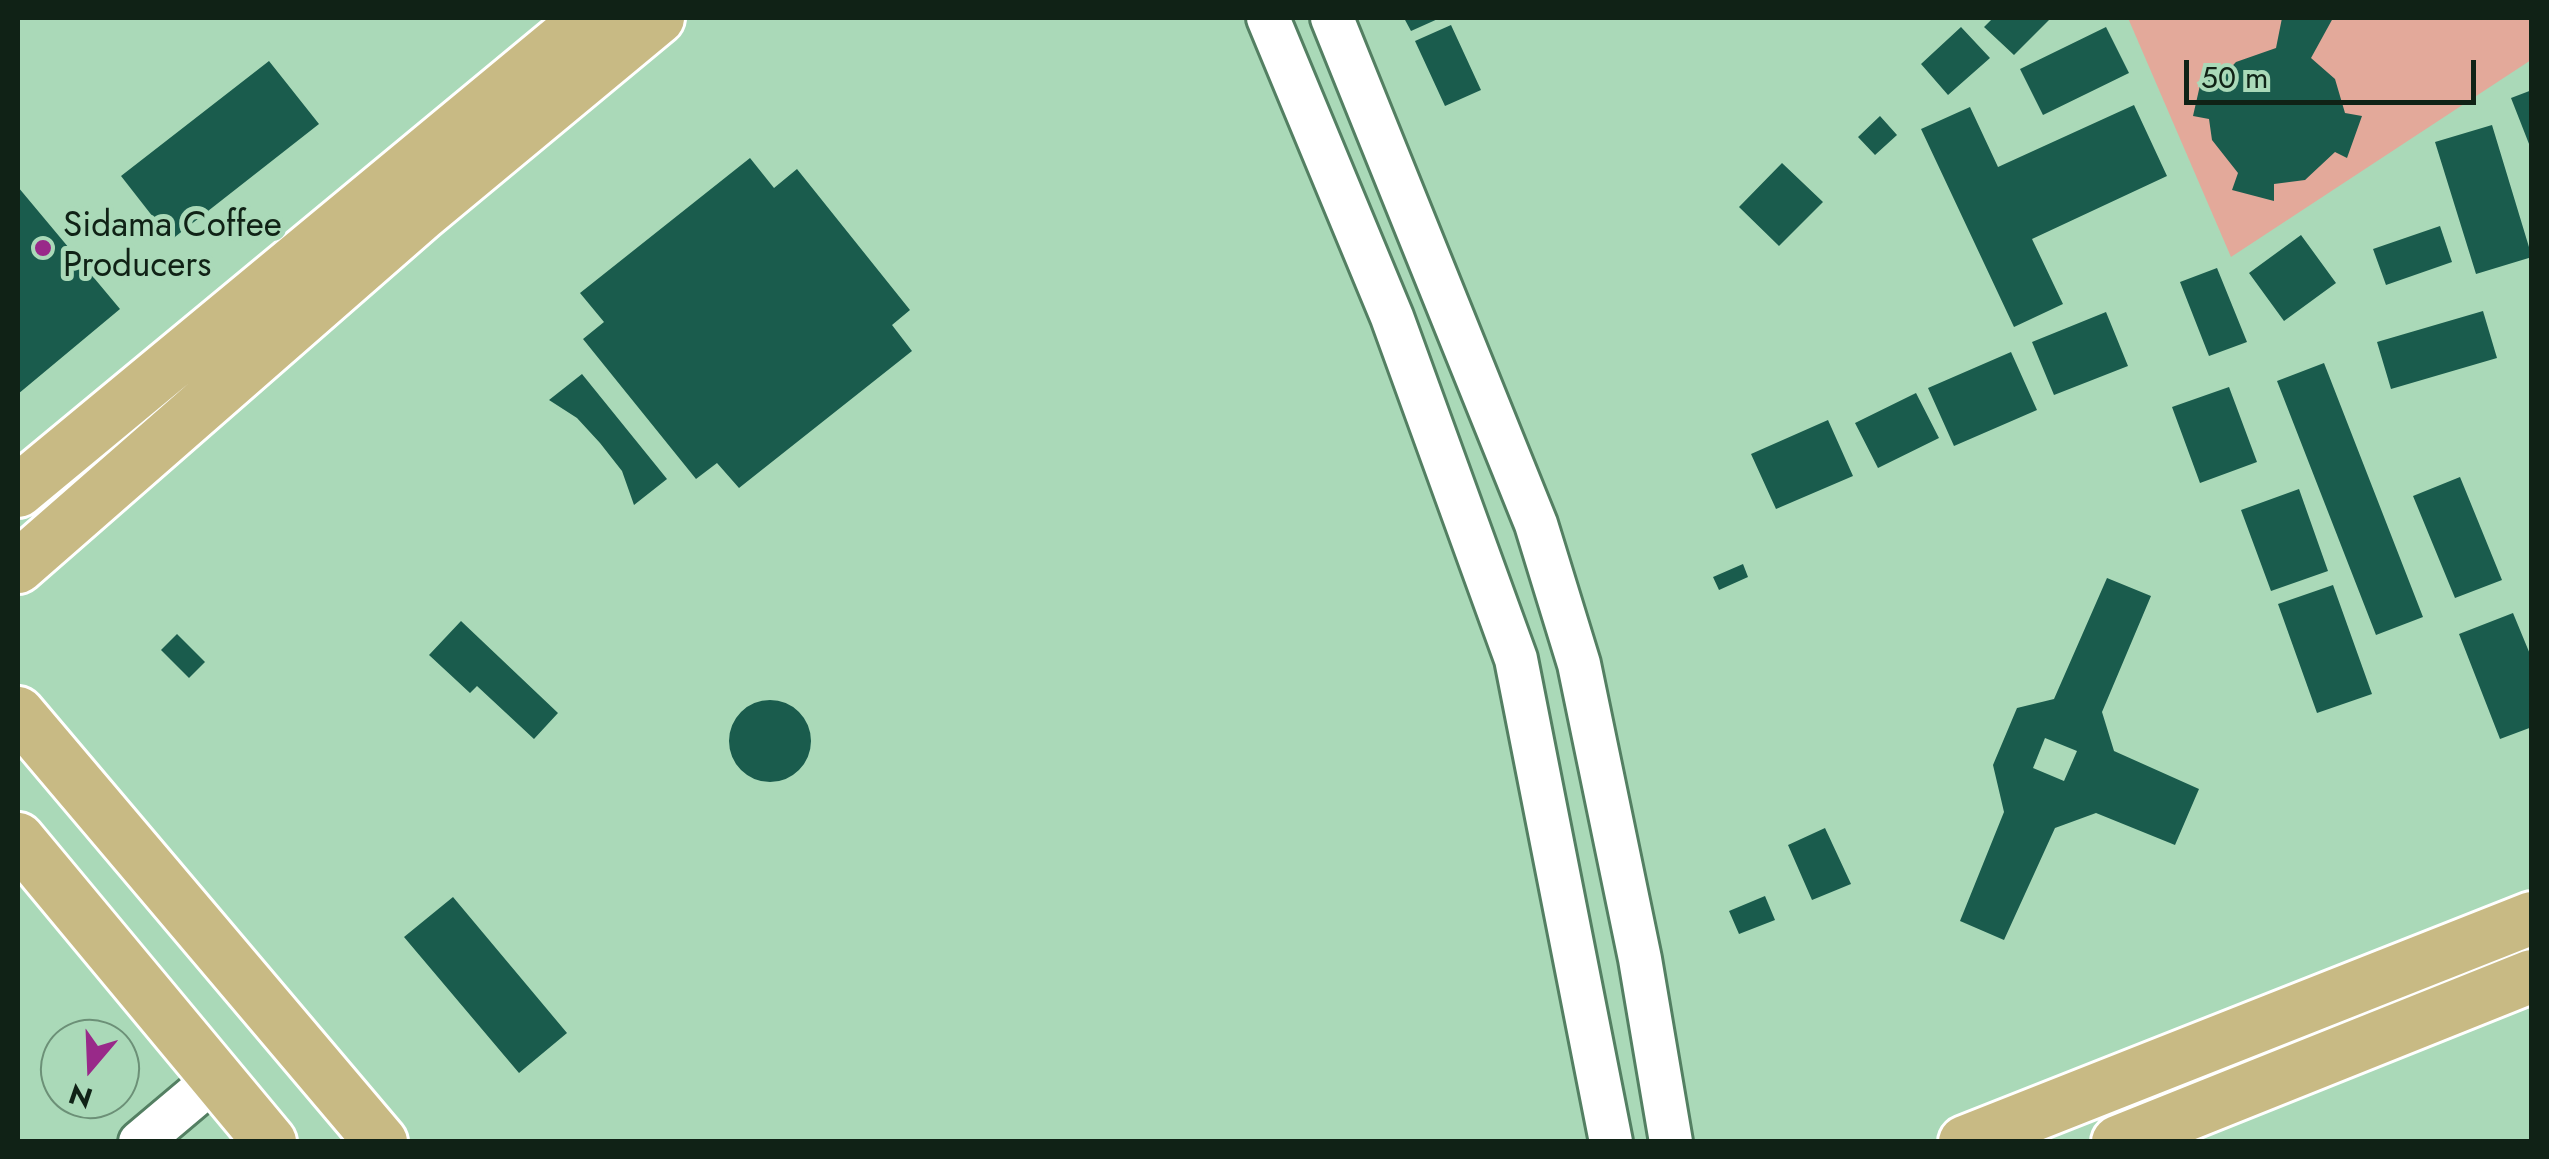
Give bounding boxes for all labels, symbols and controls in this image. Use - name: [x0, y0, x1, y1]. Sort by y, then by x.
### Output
- scale bar: [2189, 40, 2482, 102]
- text: 50 m: [2201, 56, 2268, 99]
- place label: Sidama Coffee Producers: [63, 207, 282, 289]
- marker: Sidama Coffee Producers: [32, 237, 54, 259]
- north arrow: [40, 1019, 140, 1119]
- text: N: [64, 1073, 98, 1119]

